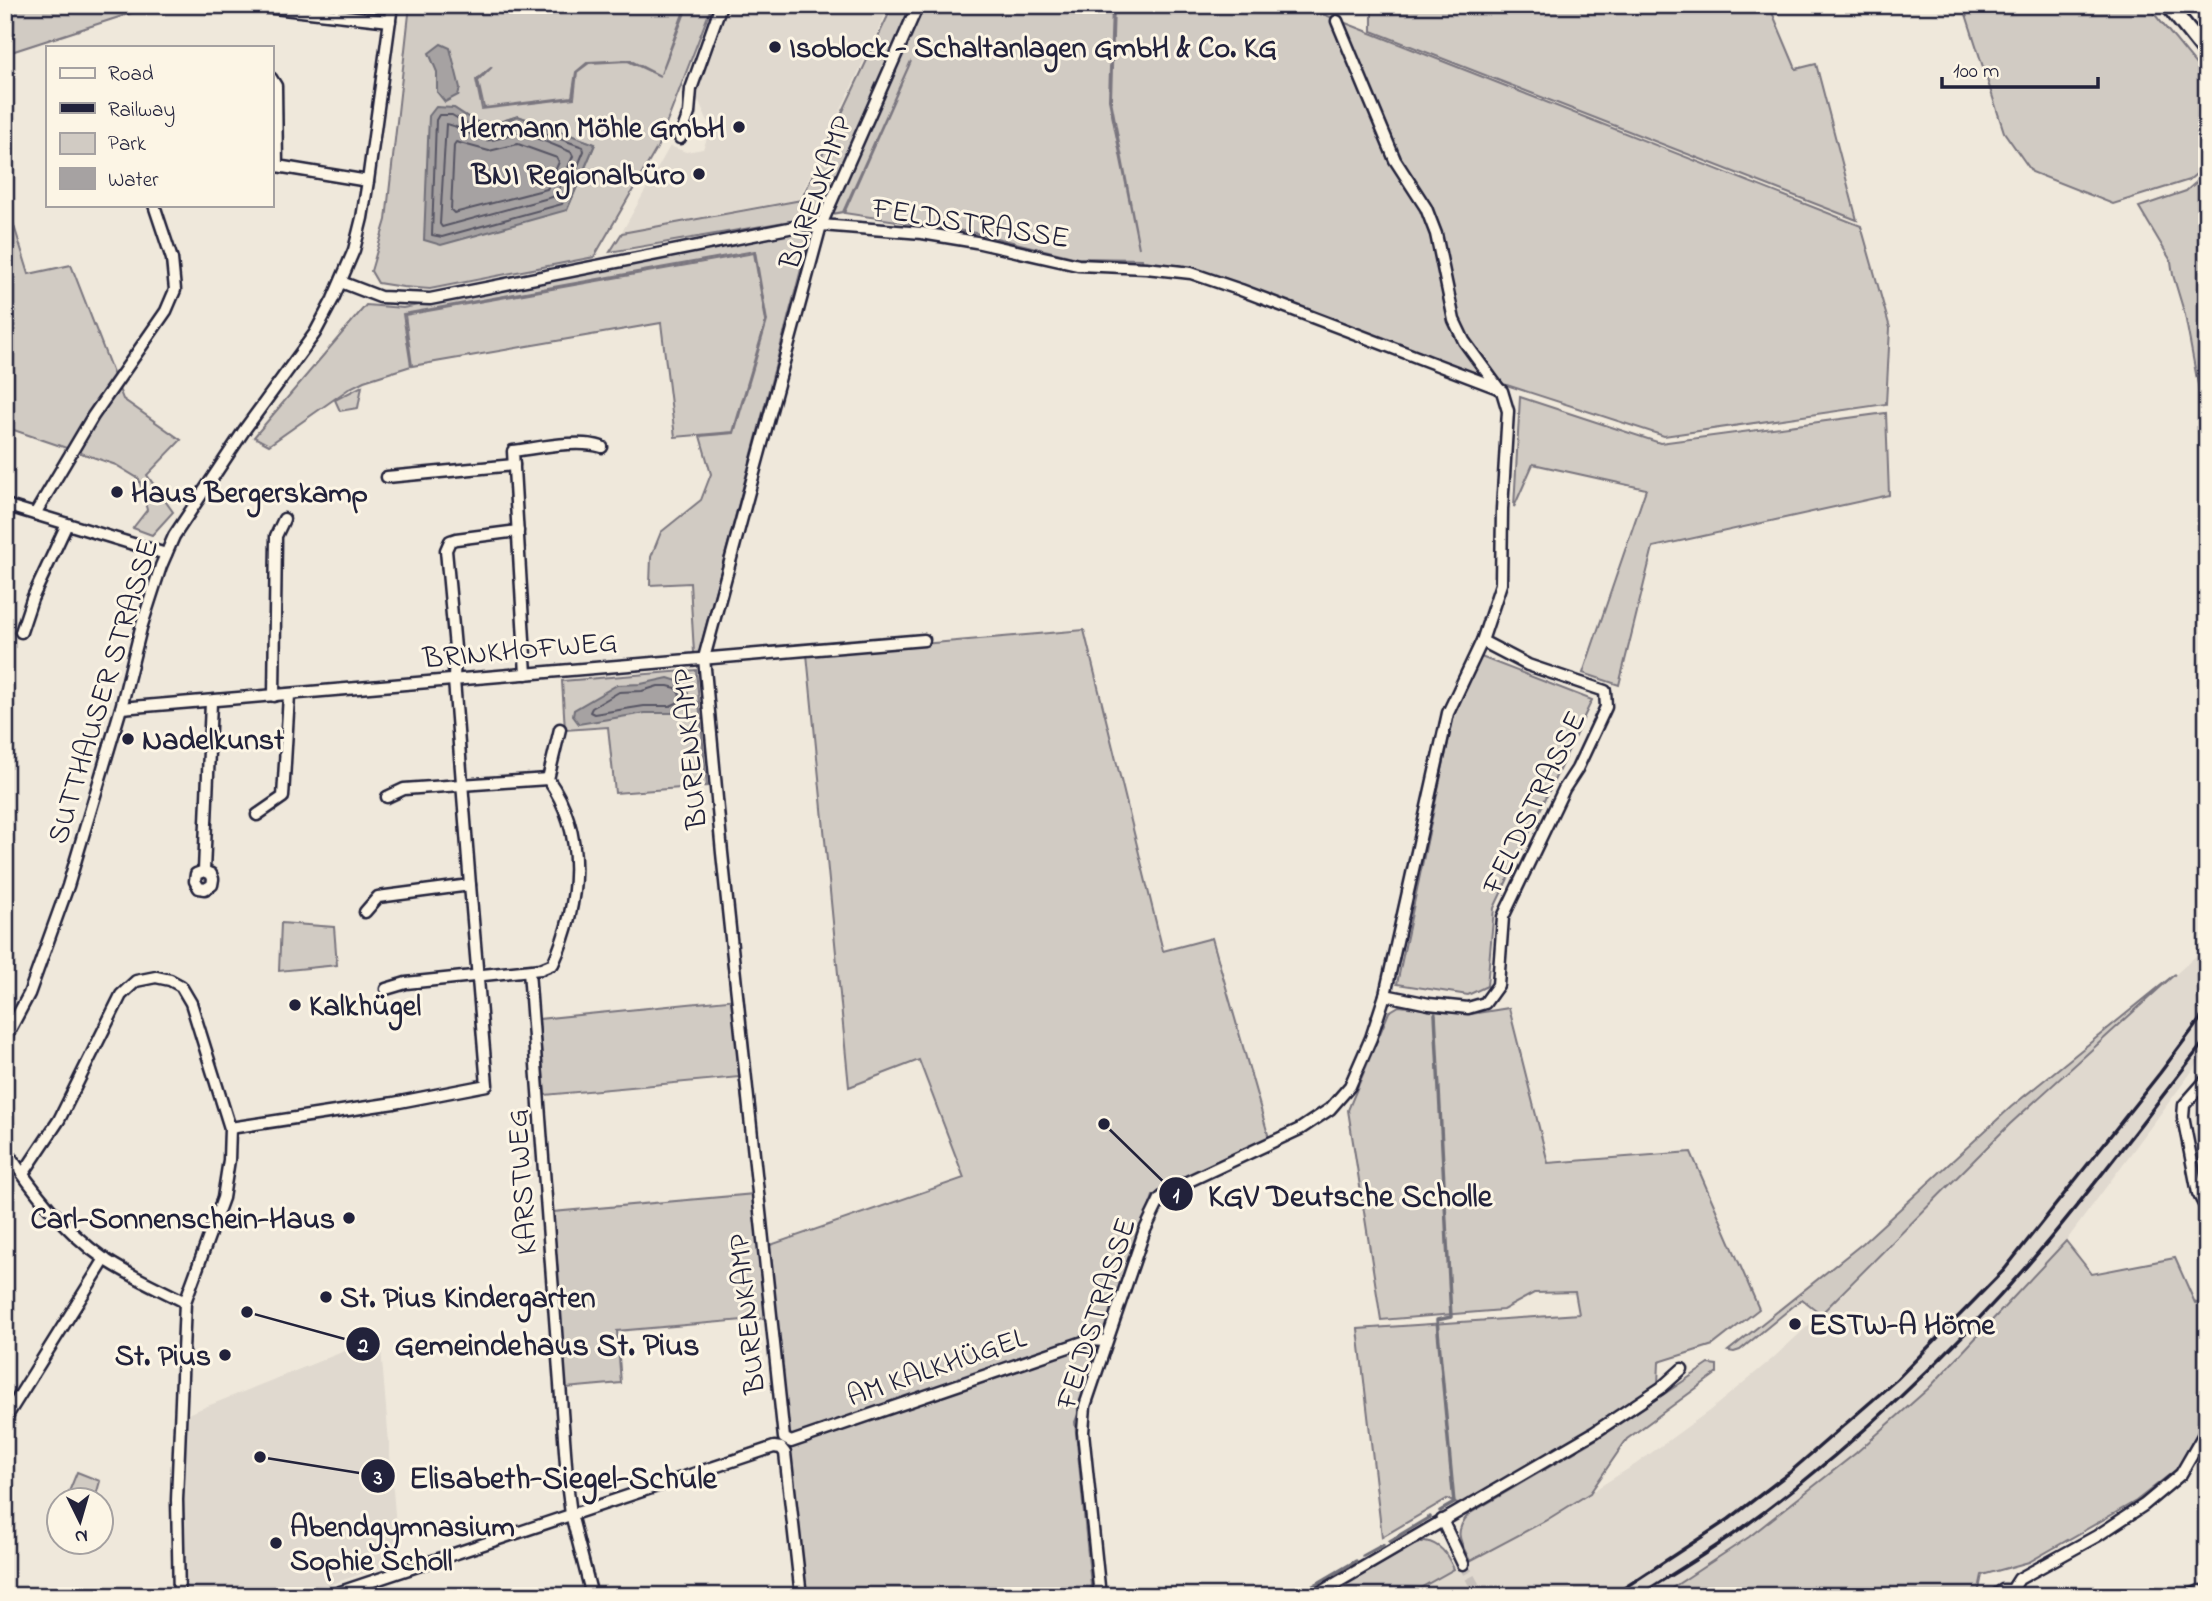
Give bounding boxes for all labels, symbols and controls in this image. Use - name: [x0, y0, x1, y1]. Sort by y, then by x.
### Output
- place label: Isoblock - Schaltanlagen GmbH & Co. KG: [789, 28, 1277, 73]
- marker: Isoblock - Schaltanlagen GmbH & Co. KG: [767, 39, 783, 55]
- legend: [46, 46, 273, 206]
- scale bar: [1942, 46, 2098, 90]
- text: 100 m: [1953, 57, 1999, 87]
- text: Road: [108, 60, 154, 90]
- text: Railway: [108, 96, 175, 128]
- place label: Hermann Möhle GmbH: [460, 108, 725, 152]
- street label: BURENKAMP: [769, 109, 866, 277]
- marker: Hermann Möhle GmbH: [731, 119, 747, 135]
- text: Park: [108, 130, 147, 160]
- place label: BNI Regionalbüro: [470, 155, 685, 200]
- text: Water: [108, 166, 159, 196]
- marker: BNI Regionalbüro: [691, 166, 707, 182]
- street label: FELDSTRASSE: [868, 188, 1072, 262]
- place label: Haus Bergerskamp: [131, 473, 368, 518]
- marker: Haus Bergerskamp: [109, 484, 125, 500]
- street label: SUTTHAUSER STRASSE: [37, 534, 172, 850]
- street label: BRINKHOFWEG: [420, 622, 619, 682]
- street label: BURENKAMP: [663, 666, 721, 832]
- street label: FELDSTRASSE: [1472, 704, 1599, 903]
- place label: Nadelkunst: [142, 720, 285, 764]
- marker: Nadelkunst: [120, 731, 136, 747]
- place label: Kalkhügel: [309, 986, 421, 1031]
- marker: Kalkhügel: [287, 997, 303, 1013]
- street label: KARSTWEG: [497, 1107, 551, 1256]
- callout: KGV Deutsche Scholle: [1159, 1168, 1506, 1221]
- text: KGV Deutsche Scholle: [1208, 1175, 1494, 1222]
- text: 1: [1173, 1182, 1180, 1212]
- place label: Carl-Sonnenschein-Haus: [30, 1199, 335, 1243]
- marker: Carl-Sonnenschein-Haus: [341, 1210, 357, 1226]
- street label: FELDSTRASSE: [1046, 1213, 1150, 1416]
- street label: BURENKAMP: [719, 1231, 779, 1397]
- place label: St. Pius Kindergarten: [340, 1278, 596, 1323]
- marker: St. Pius Kindergarten: [318, 1289, 334, 1305]
- place label: ESTW-A Hörne: [1809, 1305, 1996, 1349]
- marker: ESTW-A Hörne: [1787, 1316, 1803, 1332]
- street label: AM KALKHÜGEL: [841, 1317, 1034, 1420]
- callout: Gemeindehaus St. Pius: [346, 1318, 714, 1371]
- text: Gemeindehaus St. Pius: [394, 1324, 700, 1371]
- text: 2: [357, 1332, 369, 1362]
- place label: St. Pius: [115, 1336, 211, 1380]
- marker: St. Pius: [217, 1347, 233, 1363]
- callout: Elisabeth-Siegel-Schule: [360, 1450, 731, 1503]
- text: Elisabeth-Siegel-Schule: [409, 1457, 719, 1505]
- text: 3: [373, 1464, 383, 1494]
- north arrow: [46, 1486, 116, 1556]
- place label: Abendgymnasium Sophie Scholl: [290, 1507, 515, 1585]
- text: N: [74, 1521, 89, 1549]
- marker: Abendgymnasium Sophie Scholl: [268, 1535, 284, 1551]

